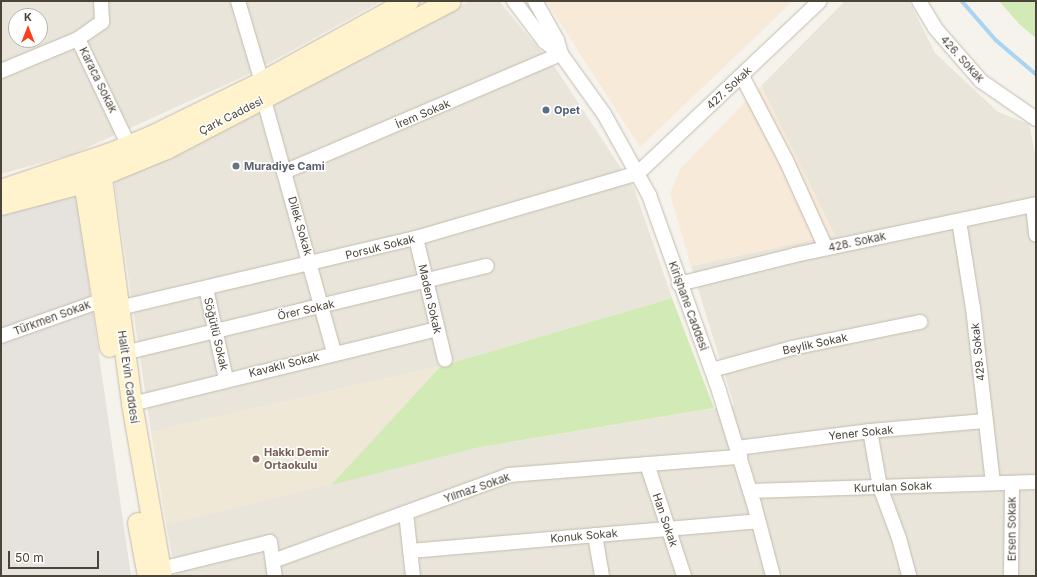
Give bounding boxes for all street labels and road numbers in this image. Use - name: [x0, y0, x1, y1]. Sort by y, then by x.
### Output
- street label: 426. Sokak: [938, 33, 986, 85]
- street label: Karaca Sokak: [76, 45, 120, 115]
- street label: 427. Sokak: [704, 64, 754, 112]
- street label: Çark Caddesi: [197, 94, 265, 138]
- street label: İrem Sokak: [394, 97, 452, 131]
- street label: Dilek Sokak: [285, 195, 315, 257]
- street label: 428. Sokak: [827, 229, 887, 255]
- street label: Porsuk Sokak: [344, 232, 416, 262]
- street label: Kirişhane Caddesi: [666, 259, 710, 353]
- street label: Maden Sokak: [416, 263, 444, 335]
- street label: Söğütlü Sokak: [201, 296, 231, 372]
- street label: Örer Sokak: [276, 297, 336, 323]
- street label: Türkmen Sokak: [12, 298, 92, 338]
- street label: 429. Sokak: [968, 322, 988, 382]
- street label: Halit Evin Caddesi: [115, 330, 141, 424]
- street label: Beylik Sokak: [781, 331, 849, 357]
- street label: Kavaklı Sokak: [247, 350, 321, 380]
- street label: Yener Sokak: [828, 423, 894, 443]
- street label: Yılmaz Sokak: [442, 470, 512, 506]
- street label: Kurtulan Sokak: [854, 479, 932, 495]
- street label: Han Sokak: [650, 491, 680, 549]
- street label: Ersen Sokak: [1005, 497, 1019, 561]
- street label: Konuk Sokak: [550, 526, 618, 546]

